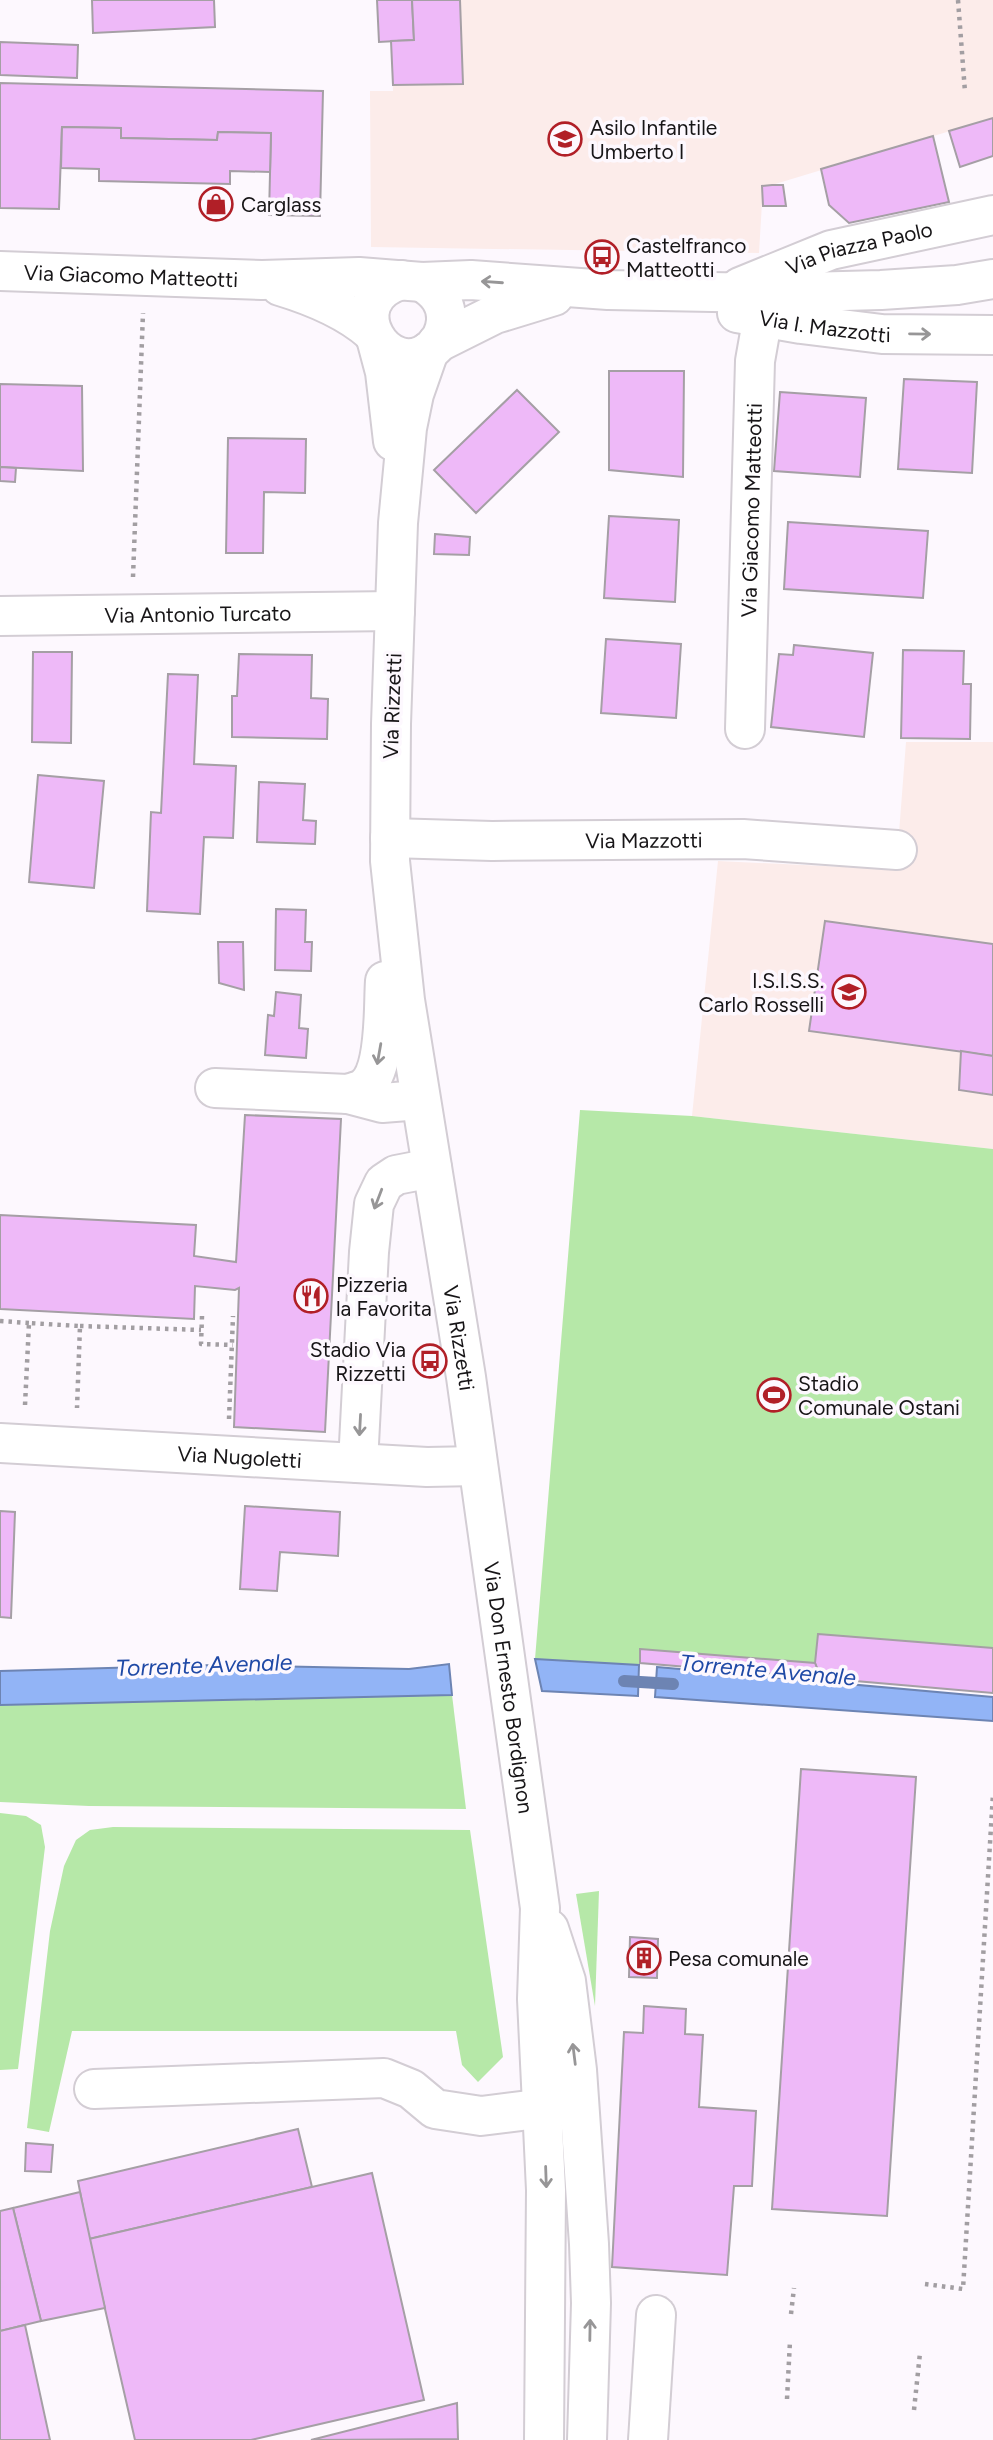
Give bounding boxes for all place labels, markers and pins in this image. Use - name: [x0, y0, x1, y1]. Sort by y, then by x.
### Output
- place label: Asilo Infantile Umberto I: [590, 115, 717, 164]
- school or university icon: Asilo Infantile Umberto I: [546, 120, 584, 158]
- shop icon: Carglass: [197, 185, 235, 223]
- place label: Carglass: [241, 192, 321, 217]
- place label: Castelfranco Matteotti: [626, 233, 746, 282]
- bus stop icon: Castelfranco Matteotti: [583, 238, 621, 276]
- place label: I.S.I.S.S. Carlo Rosselli: [699, 968, 824, 1017]
- school or university icon: I.S.I.S.S. Carlo Rosselli: [830, 973, 868, 1011]
- place label: Pizzeria la Favorita: [336, 1272, 432, 1321]
- restaurant icon: Pizzeria la Favorita: [292, 1277, 330, 1315]
- place label: Stadio Via Rizzetti: [310, 1337, 406, 1386]
- bus stop icon: Stadio Via Rizzetti: [411, 1342, 449, 1380]
- place label: Stadio Comunale Ostani: [798, 1371, 960, 1420]
- sports icon: Stadio Comunale Ostani: [755, 1376, 793, 1414]
- building icon: Pesa comunale: [625, 1939, 663, 1977]
- place label: Pesa comunale: [668, 1946, 809, 1971]

